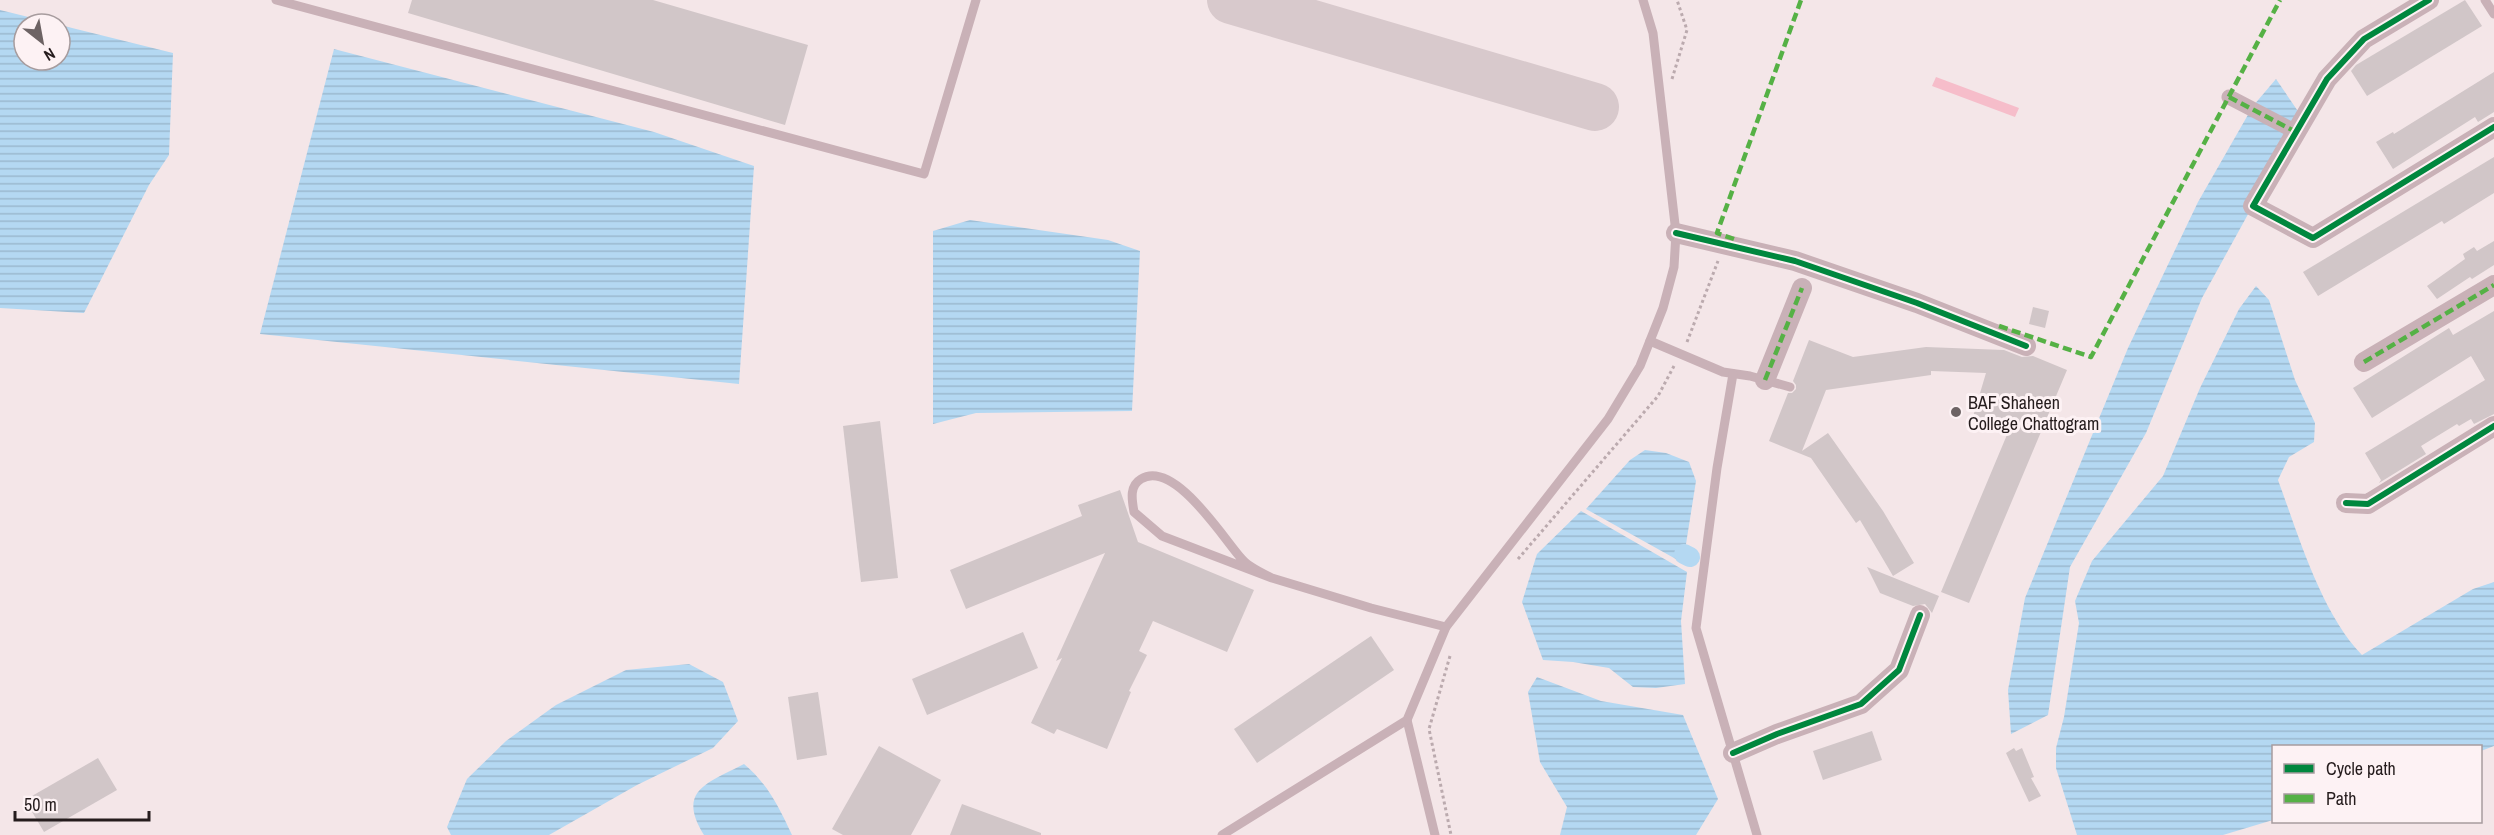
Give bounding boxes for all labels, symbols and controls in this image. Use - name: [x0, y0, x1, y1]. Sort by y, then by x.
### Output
- north arrow: [12, 12, 72, 72]
- text: N: [40, 43, 59, 67]
- place label: BAF Shaheen College Chattogram: [1968, 390, 2099, 436]
- marker: BAF Shaheen College Chattogram: [1949, 405, 1963, 419]
- legend: [2272, 745, 2482, 823]
- text: Cycle path: [2326, 756, 2396, 781]
- scale bar: [15, 784, 148, 822]
- text: Path: [2326, 786, 2356, 811]
- text: 50 m: [24, 792, 57, 817]

